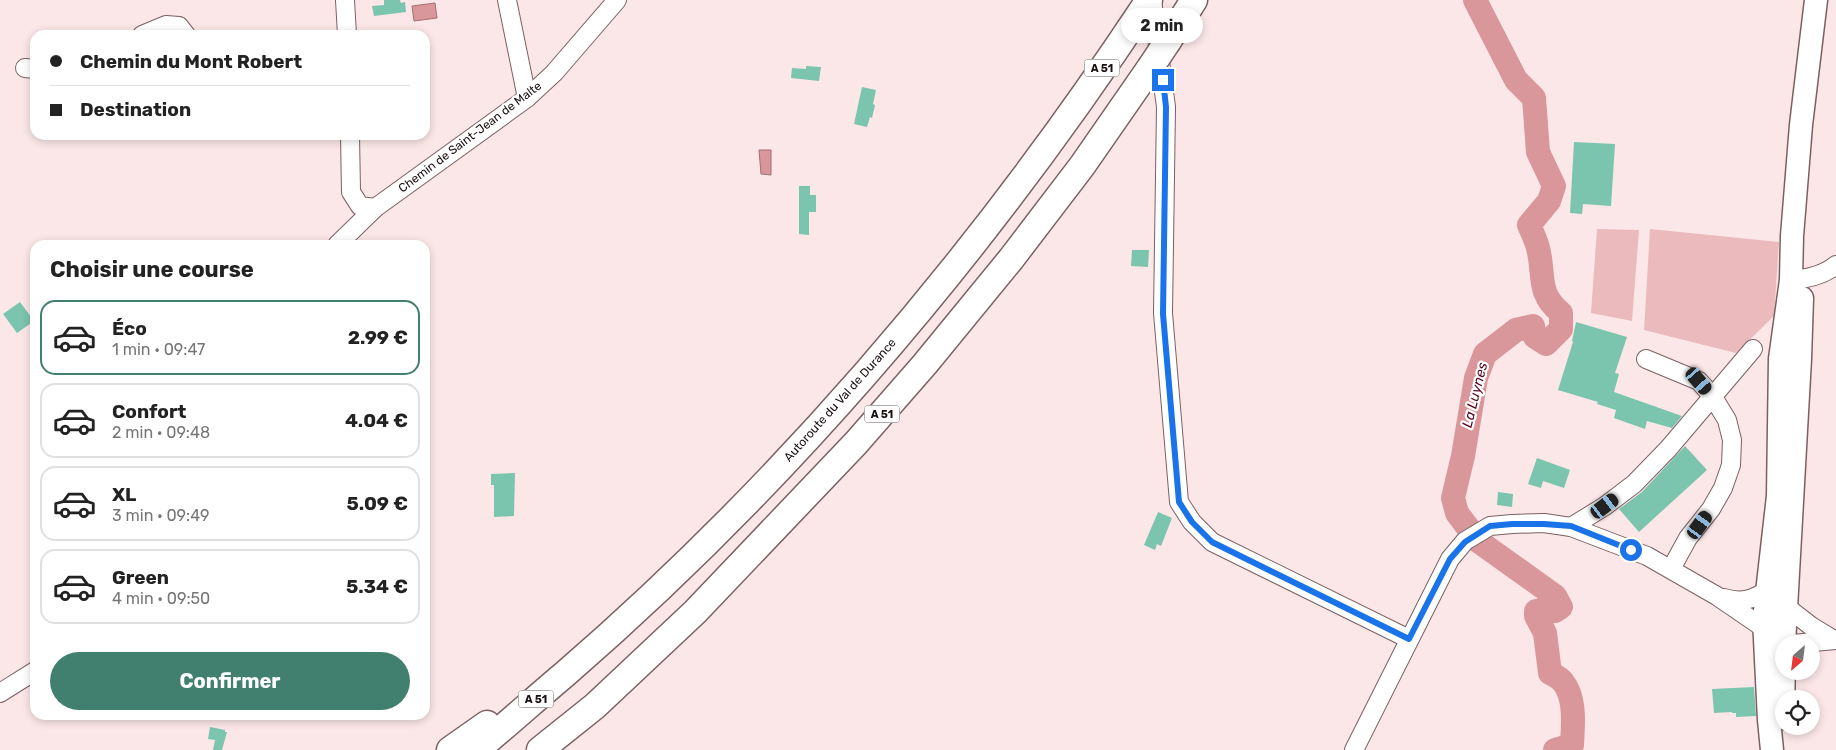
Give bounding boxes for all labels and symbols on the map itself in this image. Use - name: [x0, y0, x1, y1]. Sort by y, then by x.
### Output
- callout: 2 min: [1122, 8, 1204, 42]
- road number: A 51: [1084, 59, 1120, 76]
- route end: [1152, 69, 1174, 91]
- street label: Chemin de Saint-Jean de Malte: [396, 78, 544, 195]
- street label: Autoroute du Val de Durance: [781, 336, 899, 464]
- water label: La Luynes: [1459, 361, 1491, 429]
- car: [1683, 365, 1714, 397]
- road number: A 51: [864, 406, 900, 422]
- car: [1588, 491, 1621, 521]
- car: [1685, 508, 1714, 542]
- route start: [1620, 539, 1642, 561]
- north arrow: [1775, 635, 1820, 680]
- road number: A 51: [518, 691, 554, 708]

